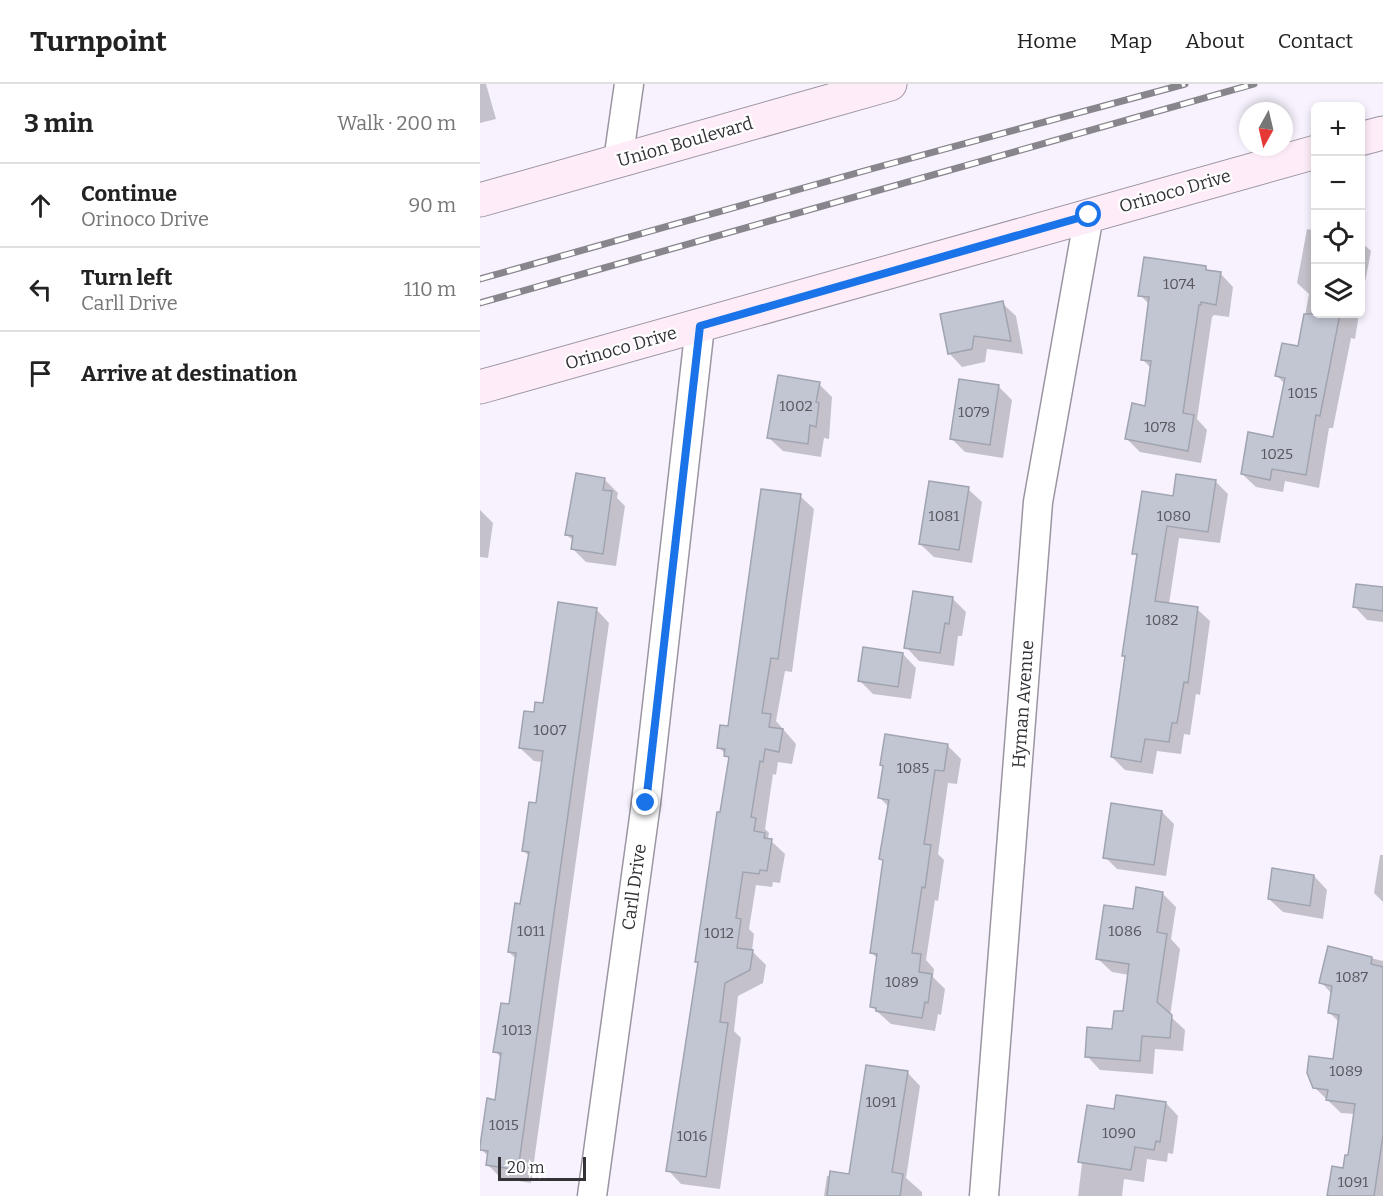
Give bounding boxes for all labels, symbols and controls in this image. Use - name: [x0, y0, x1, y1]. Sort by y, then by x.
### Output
- text: Turnpoint: [30, 25, 167, 58]
- text: Home: [1017, 28, 1077, 54]
- text: Map: [1110, 28, 1152, 54]
- text: About: [1185, 28, 1245, 54]
- text: Contact: [1278, 28, 1353, 54]
- north arrow: [1239, 102, 1293, 156]
- map controls: [1311, 102, 1365, 318]
- button: +: [1311, 102, 1365, 156]
- text: 3 min: [24, 108, 93, 139]
- text: Walk · 200 m: [337, 111, 456, 135]
- street label: Union Boulevard: [615, 112, 756, 172]
- button: −: [1311, 156, 1365, 210]
- street label: Orinoco Drive: [1117, 165, 1233, 217]
- text: Continue: [81, 180, 177, 207]
- icon: ahead: [24, 189, 57, 222]
- text: 90 m: [408, 193, 456, 217]
- route start: [1075, 201, 1101, 227]
- text: Orinoco Drive: [81, 207, 209, 231]
- button: locate: [1311, 210, 1365, 264]
- text: Turn left: [81, 264, 173, 291]
- button: layers: [1311, 264, 1365, 318]
- icon: left: [24, 273, 57, 306]
- house number: 1074: [1163, 275, 1195, 293]
- text: 110 m: [404, 277, 456, 301]
- text: Carll Drive: [81, 291, 178, 315]
- street label: Orinoco Drive: [563, 322, 679, 374]
- icon: arrive: [24, 357, 57, 390]
- text: Arrive at destination: [81, 360, 297, 387]
- house number: 1015: [1288, 384, 1318, 402]
- house number: 1002: [779, 397, 813, 415]
- house number: 1079: [958, 403, 990, 421]
- house number: 1078: [1144, 418, 1176, 436]
- house number: 1025: [1261, 445, 1293, 463]
- house number: 1081: [929, 507, 959, 525]
- house number: 1080: [1157, 507, 1191, 525]
- house number: 1082: [1146, 611, 1178, 629]
- street label: Hyman Avenue: [1008, 639, 1038, 769]
- house number: 1007: [534, 721, 567, 739]
- house number: 1085: [897, 759, 929, 777]
- route end: [632, 789, 658, 815]
- street label: Carll Drive: [617, 842, 651, 932]
- house number: 1011: [517, 922, 545, 940]
- house number: 1086: [1108, 922, 1142, 940]
- house number: 1012: [704, 924, 734, 942]
- house number: 1087: [1336, 968, 1369, 986]
- house number: 1089: [885, 973, 919, 991]
- house number: 1013: [502, 1021, 532, 1039]
- house number: 1089: [1329, 1062, 1363, 1080]
- house number: 1091: [866, 1093, 896, 1111]
- house number: 1015: [489, 1116, 519, 1134]
- house number: 1090: [1102, 1124, 1136, 1142]
- house number: 1016: [677, 1127, 707, 1145]
- scale bar: [498, 1154, 586, 1182]
- text: 20 m: [507, 1158, 544, 1177]
- house number: 1091: [1338, 1173, 1368, 1191]

